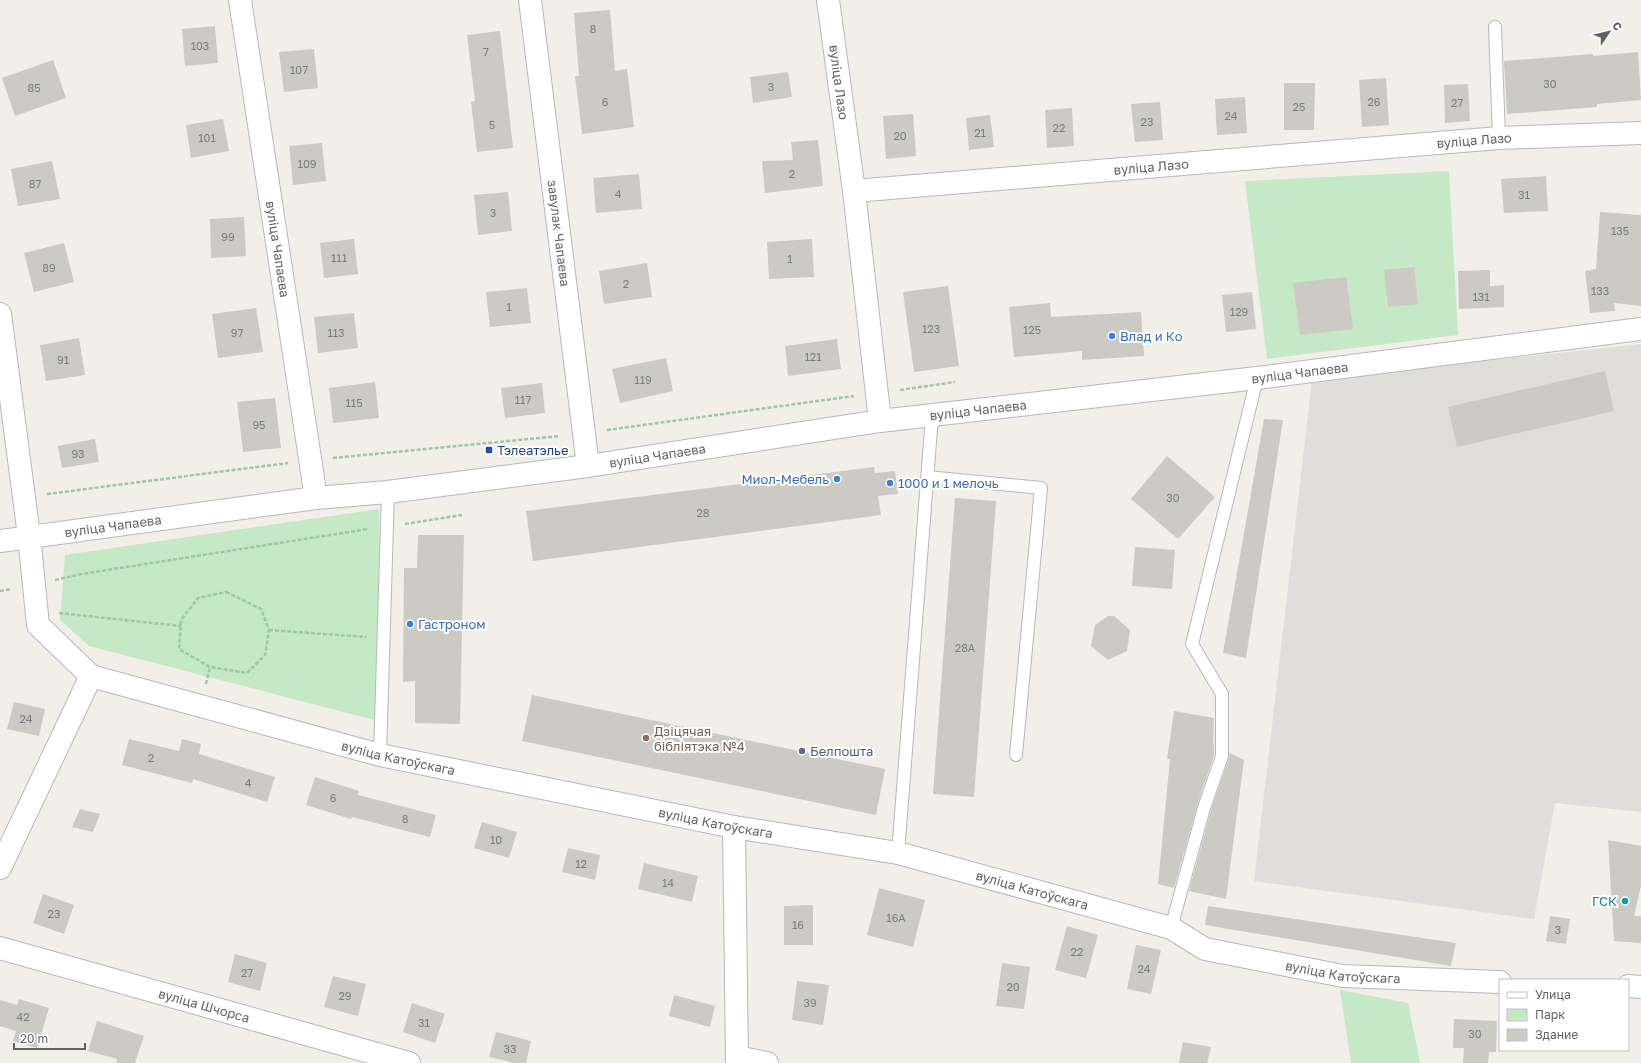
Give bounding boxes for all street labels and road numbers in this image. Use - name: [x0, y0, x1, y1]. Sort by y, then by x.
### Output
- street label: вуліца Лазо: [826, 44, 852, 121]
- street label: вуліца Лазо: [1436, 130, 1512, 151]
- street label: вуліца Лазо: [1113, 156, 1190, 178]
- street label: завулак Чапаева: [544, 179, 574, 288]
- street label: вуліца Чапаева: [263, 200, 293, 299]
- street label: вуліца Чапаева: [1251, 358, 1349, 387]
- street label: вуліца Чапаева: [929, 396, 1027, 423]
- street label: вуліца Чапаева: [608, 440, 707, 471]
- street label: вуліца Чапаева: [64, 511, 162, 540]
- street label: вуліца Катоўскага: [340, 737, 457, 778]
- street label: вуліца Катоўскага: [657, 804, 774, 841]
- street label: вуліца Катоўскага: [974, 867, 1090, 913]
- street label: вуліца Катоўскага: [1284, 957, 1401, 986]
- street label: вуліца Шчорса: [157, 985, 252, 1026]

